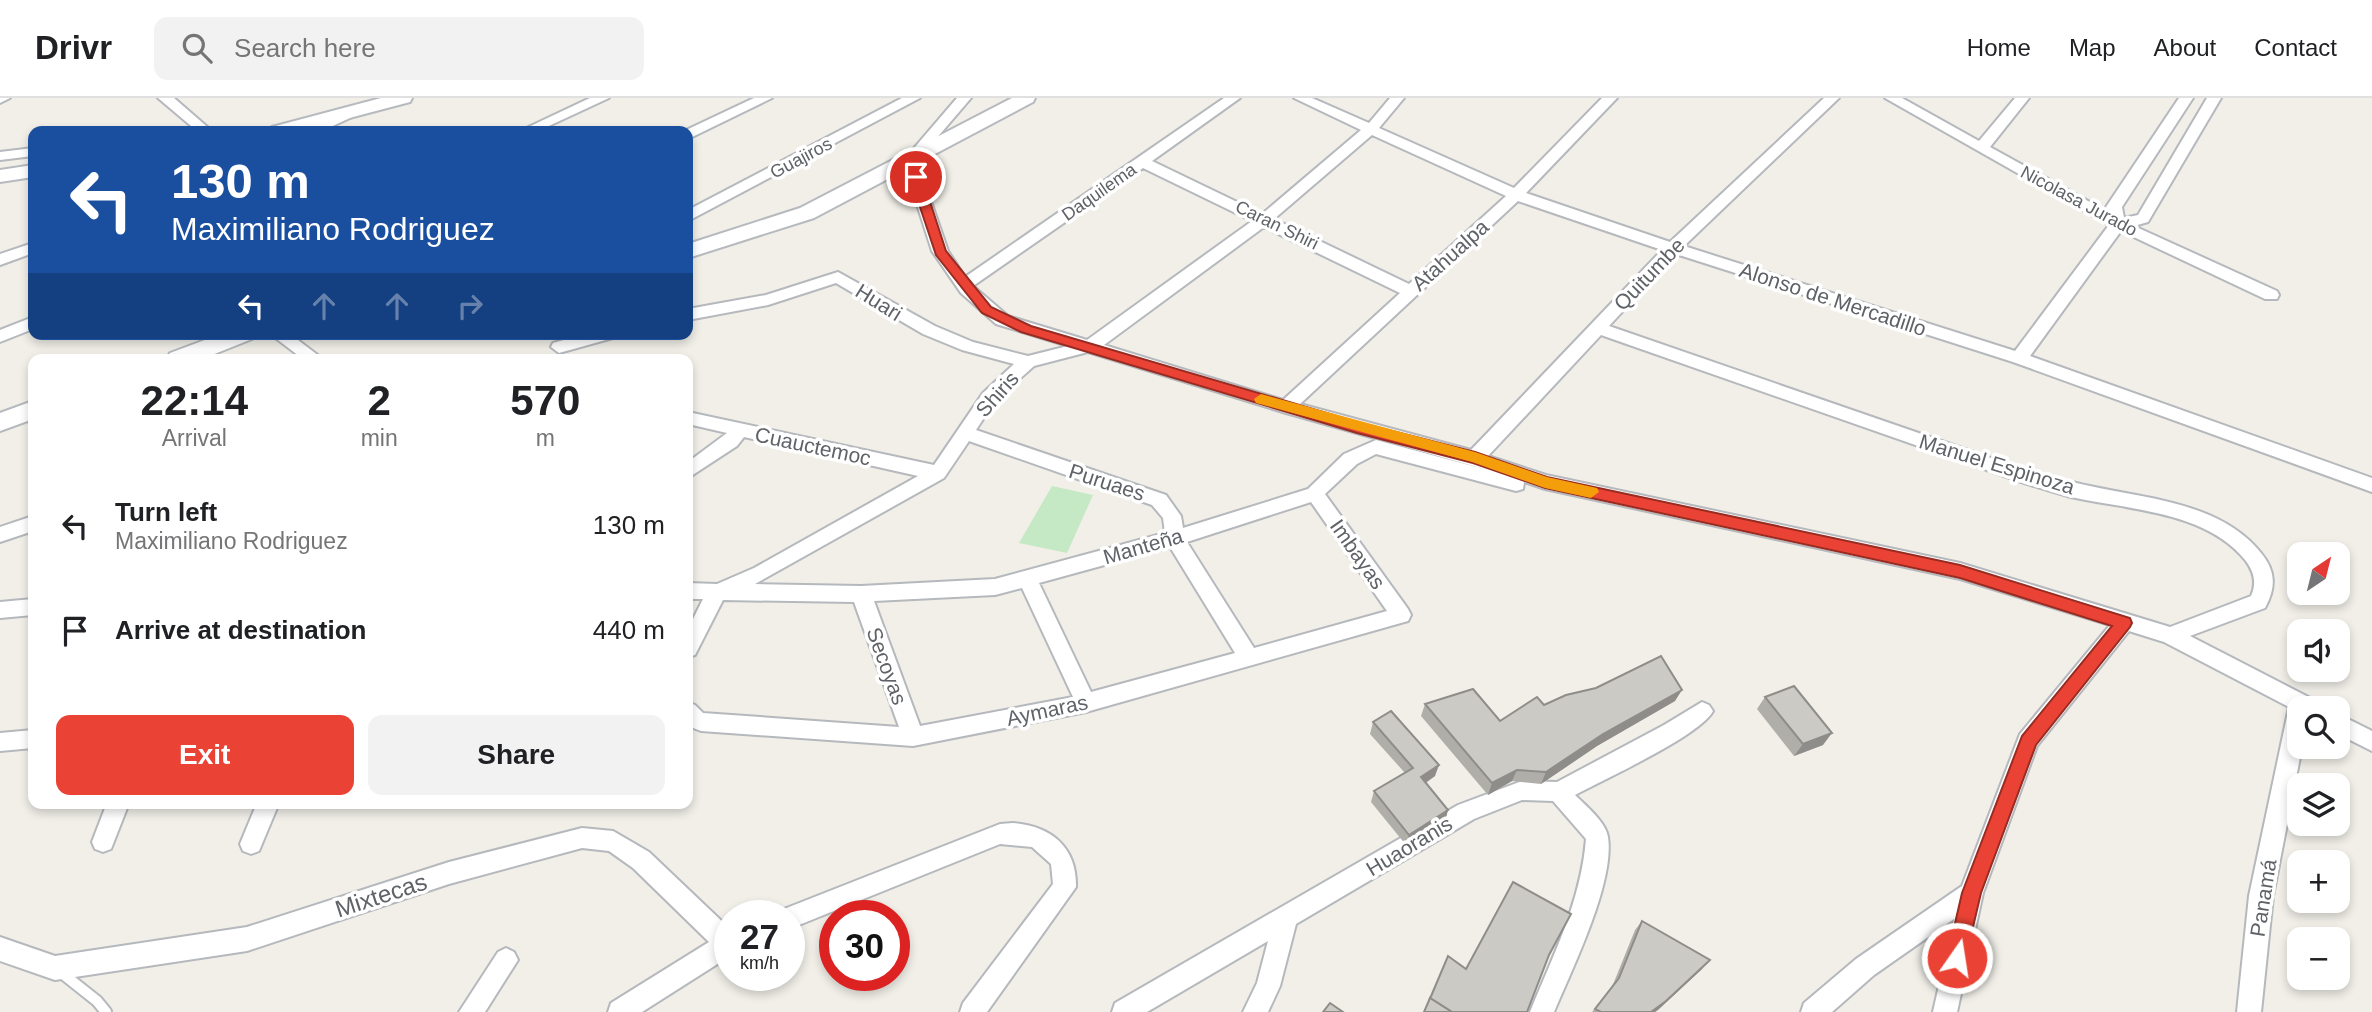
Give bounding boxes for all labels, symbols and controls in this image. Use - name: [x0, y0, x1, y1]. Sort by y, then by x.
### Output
- search box: [154, 17, 644, 80]
- text: Drivr: [35, 29, 112, 66]
- icon: search: [178, 29, 216, 67]
- text: Search here: [234, 33, 376, 63]
- text: Home: [1967, 34, 2031, 61]
- text: Map: [2069, 34, 2116, 61]
- text: About: [2154, 34, 2216, 61]
- text: Contact: [2254, 34, 2337, 61]
- street label: Guajiros: [767, 133, 835, 183]
- pin: [886, 147, 946, 207]
- icon: left: [56, 154, 147, 245]
- text: 130 m: [171, 154, 310, 208]
- icon: arrive: [897, 158, 935, 196]
- street label: Daquilema: [1058, 159, 1141, 225]
- street label: Nicolasa Jurado: [2017, 162, 2141, 240]
- street label: Caran Shiri: [1232, 196, 1322, 254]
- text: Maximiliano Rodriguez: [171, 211, 495, 247]
- street label: Atahualpa: [1407, 215, 1493, 295]
- street label: Quitumbe: [1609, 233, 1689, 315]
- street label: Alonso de Mercadillo: [1737, 258, 1929, 340]
- street label: Huari: [852, 279, 906, 325]
- icon: left: [232, 287, 270, 325]
- icon: ahead: [305, 287, 343, 325]
- icon: ahead: [378, 287, 416, 325]
- icon: right: [451, 287, 489, 325]
- street label: Shiris: [971, 367, 1023, 421]
- text: 22:14: [141, 377, 248, 424]
- text: 2: [367, 377, 391, 424]
- text: 570: [510, 377, 580, 424]
- street label: Cuauctemoc: [753, 422, 873, 470]
- text: Arrival: [162, 425, 227, 451]
- text: min: [361, 425, 398, 451]
- text: m: [536, 425, 555, 451]
- street label: Manuel Espinoza: [1917, 429, 2078, 499]
- street label: Puruaes: [1066, 459, 1148, 505]
- text: Turn left: [115, 497, 217, 527]
- icon: left: [56, 507, 94, 545]
- text: 130 m: [593, 510, 665, 540]
- street label: Imbayas: [1326, 515, 1390, 593]
- street label: Manteña: [1101, 524, 1186, 568]
- text: Maximiliano Rodriguez: [115, 528, 348, 554]
- north arrow: [2287, 542, 2350, 606]
- map controls: [2287, 542, 2350, 990]
- icon: arrive: [56, 612, 94, 650]
- text: Arrive at destination: [115, 615, 366, 645]
- text: 440 m: [593, 615, 665, 645]
- button: sound: [2287, 619, 2350, 682]
- street label: Secoyas: [862, 624, 912, 708]
- street label: Aymaras: [1004, 690, 1090, 730]
- button: search: [2287, 696, 2350, 759]
- button: Exit: [56, 715, 354, 795]
- button: Share: [368, 715, 665, 795]
- button: layers: [2287, 773, 2350, 836]
- street label: Huaoranis: [1362, 811, 1456, 881]
- button: +: [2287, 850, 2350, 913]
- street label: Panamá: [2246, 857, 2281, 938]
- street label: Mixtecas: [332, 868, 430, 922]
- speed limit sign: 30: [819, 900, 910, 991]
- text: 27: [740, 917, 779, 956]
- position arrow: [1920, 921, 1994, 995]
- button: −: [2287, 927, 2350, 990]
- text: km/h: [740, 953, 779, 973]

